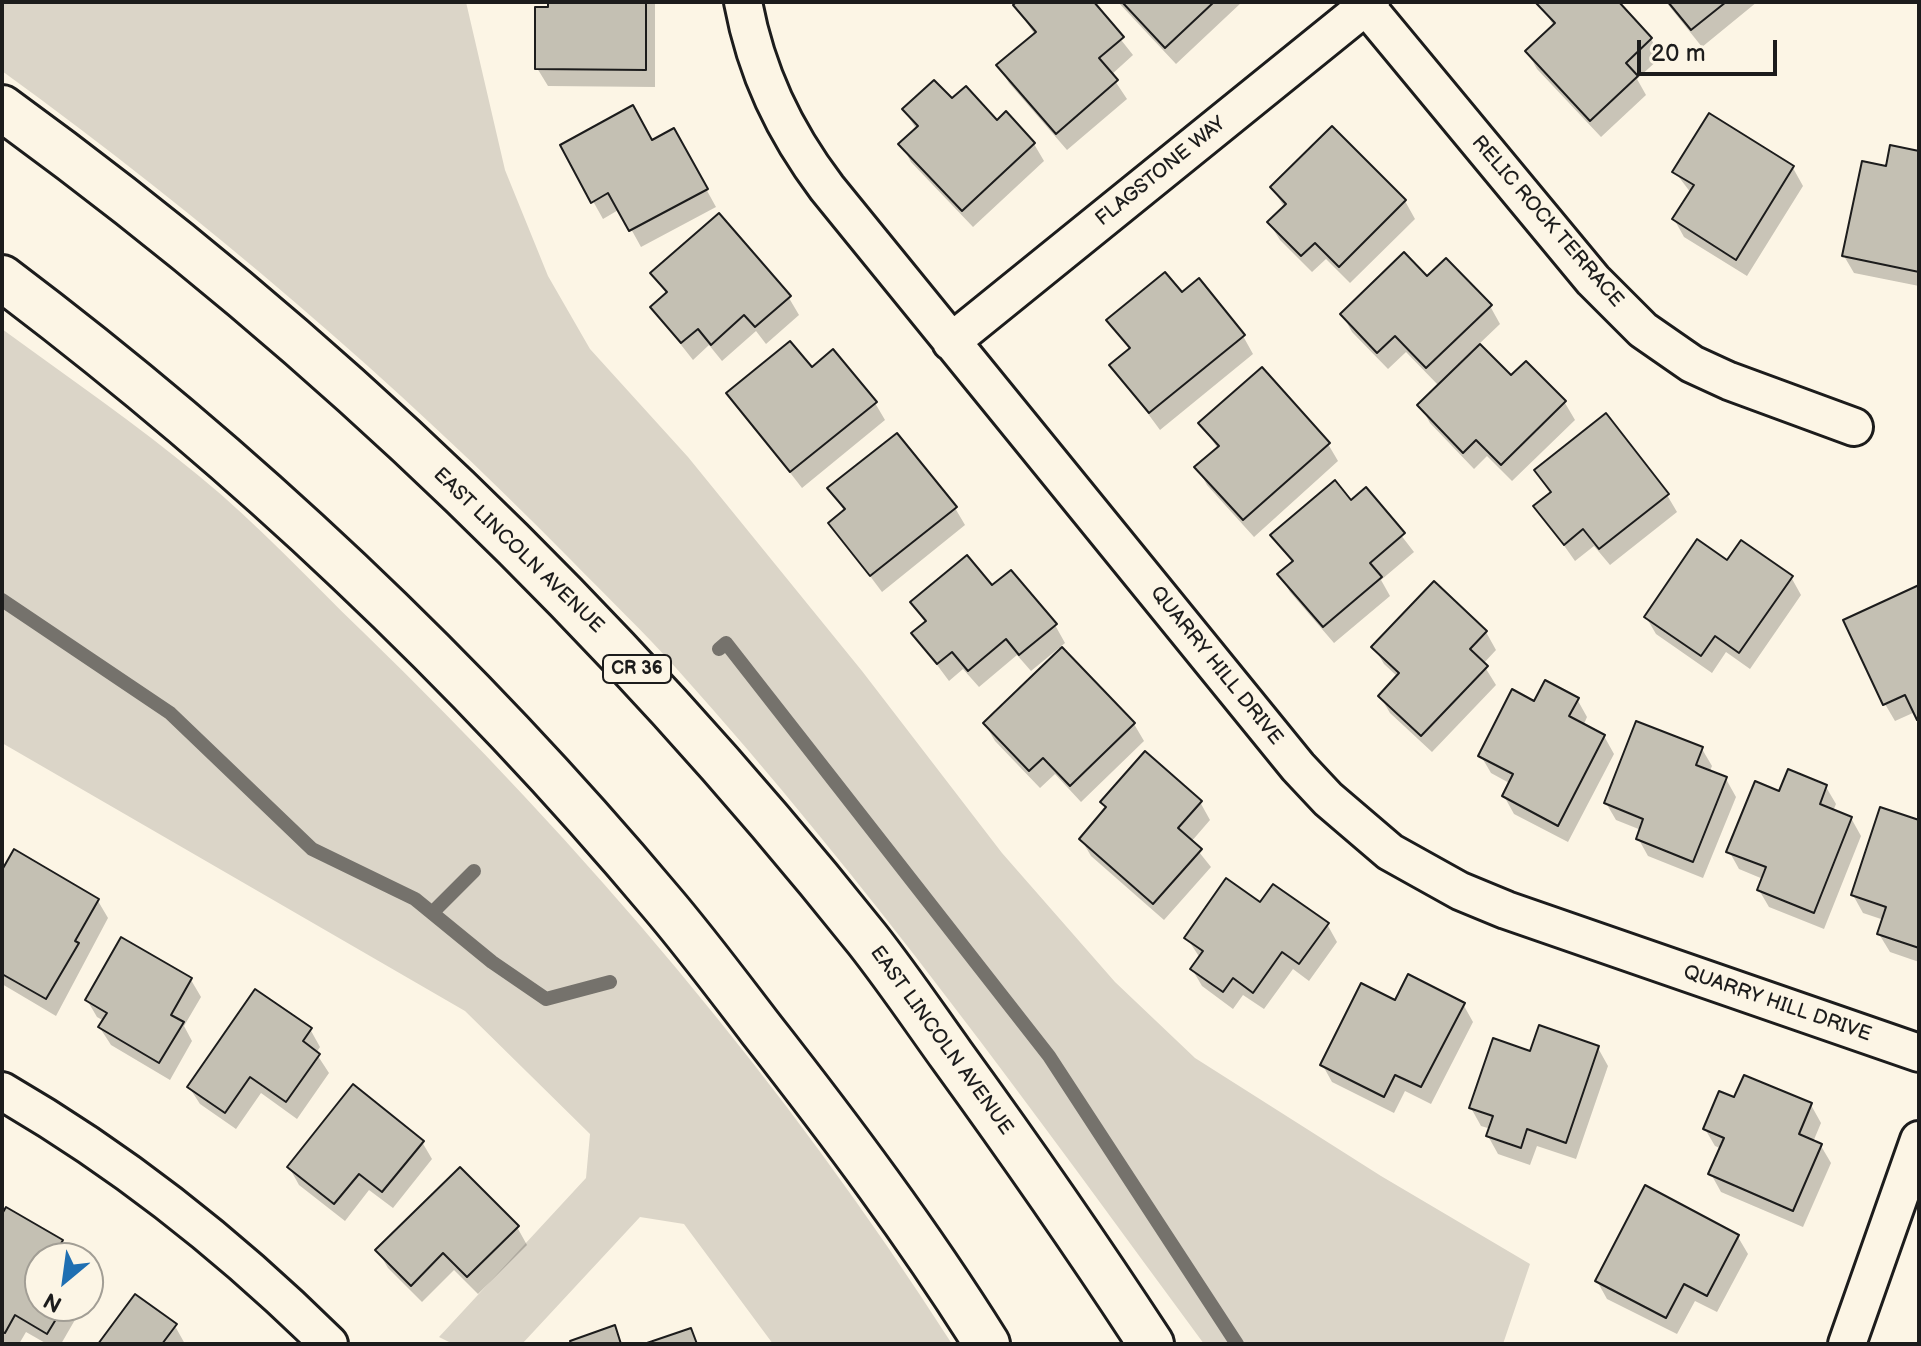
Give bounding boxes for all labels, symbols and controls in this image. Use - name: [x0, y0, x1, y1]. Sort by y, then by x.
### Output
- scale bar: [1641, 24, 1781, 74]
- text: 20 m: [1651, 39, 1706, 68]
- street label: FLAGSTONE WAY: [1091, 112, 1231, 232]
- street label: RELIC ROCK TERRACE: [1466, 131, 1628, 313]
- street label: EAST LINCOLN AVENUE: [428, 463, 608, 639]
- street label: QUARRY HILL DRIVE: [1145, 582, 1287, 750]
- road number: CR 36: [603, 655, 671, 683]
- street label: EAST LINCOLN AVENUE: [864, 942, 1018, 1140]
- street label: QUARRY HILL DRIVE: [1680, 961, 1874, 1047]
- north arrow: [24, 1242, 104, 1322]
- text: N: [39, 1286, 67, 1317]

